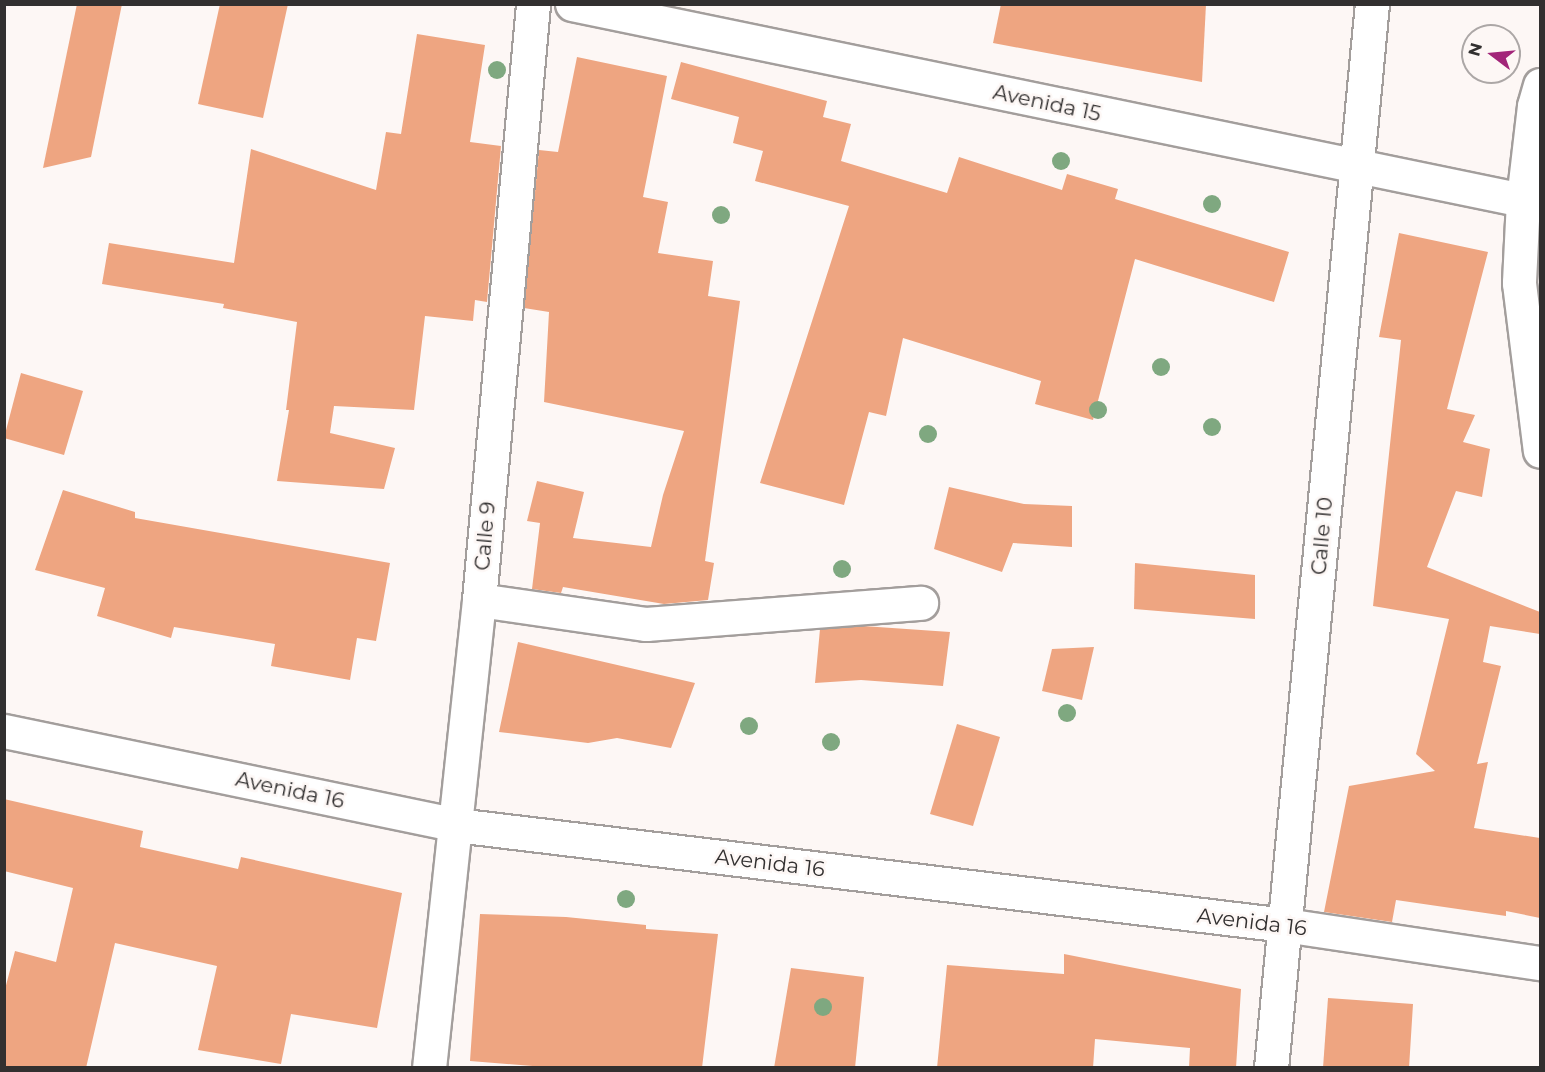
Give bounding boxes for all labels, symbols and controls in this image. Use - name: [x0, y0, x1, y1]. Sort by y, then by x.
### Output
- north arrow: [1461, 24, 1521, 84]
- text: N: [1464, 41, 1486, 58]
- street label: Avenida 15: [991, 79, 1103, 127]
- street label: Calle 10: [1306, 496, 1338, 576]
- street label: Calle 9: [469, 500, 501, 572]
- street label: Avenida 16: [233, 766, 347, 814]
- street label: Avenida 16: [714, 844, 826, 882]
- street label: Avenida 16: [1196, 903, 1308, 941]

